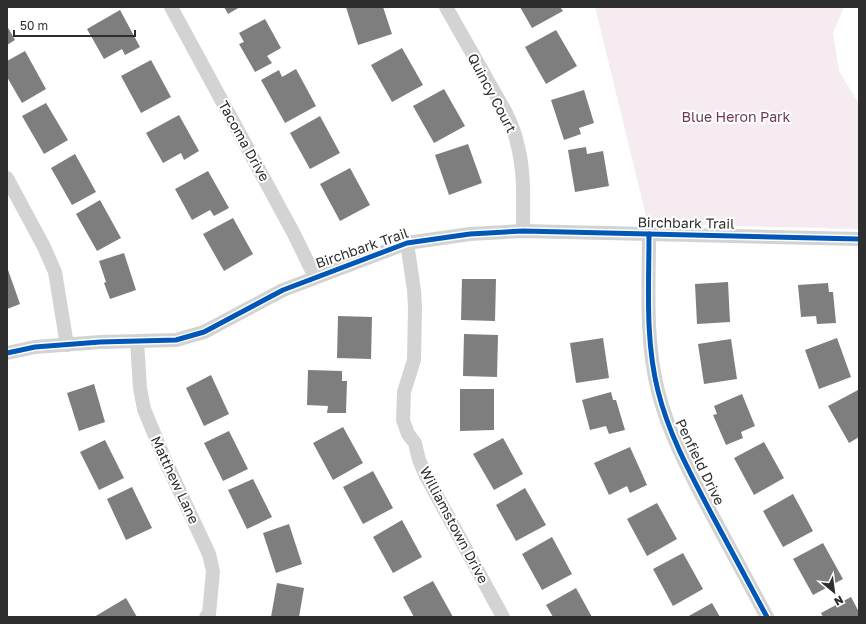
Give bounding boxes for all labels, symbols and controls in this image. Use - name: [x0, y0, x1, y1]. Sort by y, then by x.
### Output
- scale bar: [14, 12, 135, 38]
- text: 50 m: [20, 18, 48, 33]
- street label: Quincy Court: [464, 50, 521, 135]
- street label: Tacoma Drive: [215, 97, 274, 184]
- park label: Blue Heron Park: [682, 108, 791, 125]
- street label: Birchbark Trail: [637, 213, 735, 232]
- street label: Birchbark Trail: [313, 224, 410, 271]
- street label: Penfield Drive: [672, 416, 729, 508]
- street label: Matthew Lane: [148, 433, 203, 526]
- street label: Williamstown Drive: [417, 464, 492, 586]
- north arrow: [814, 572, 854, 612]
- text: N: [832, 593, 846, 609]

